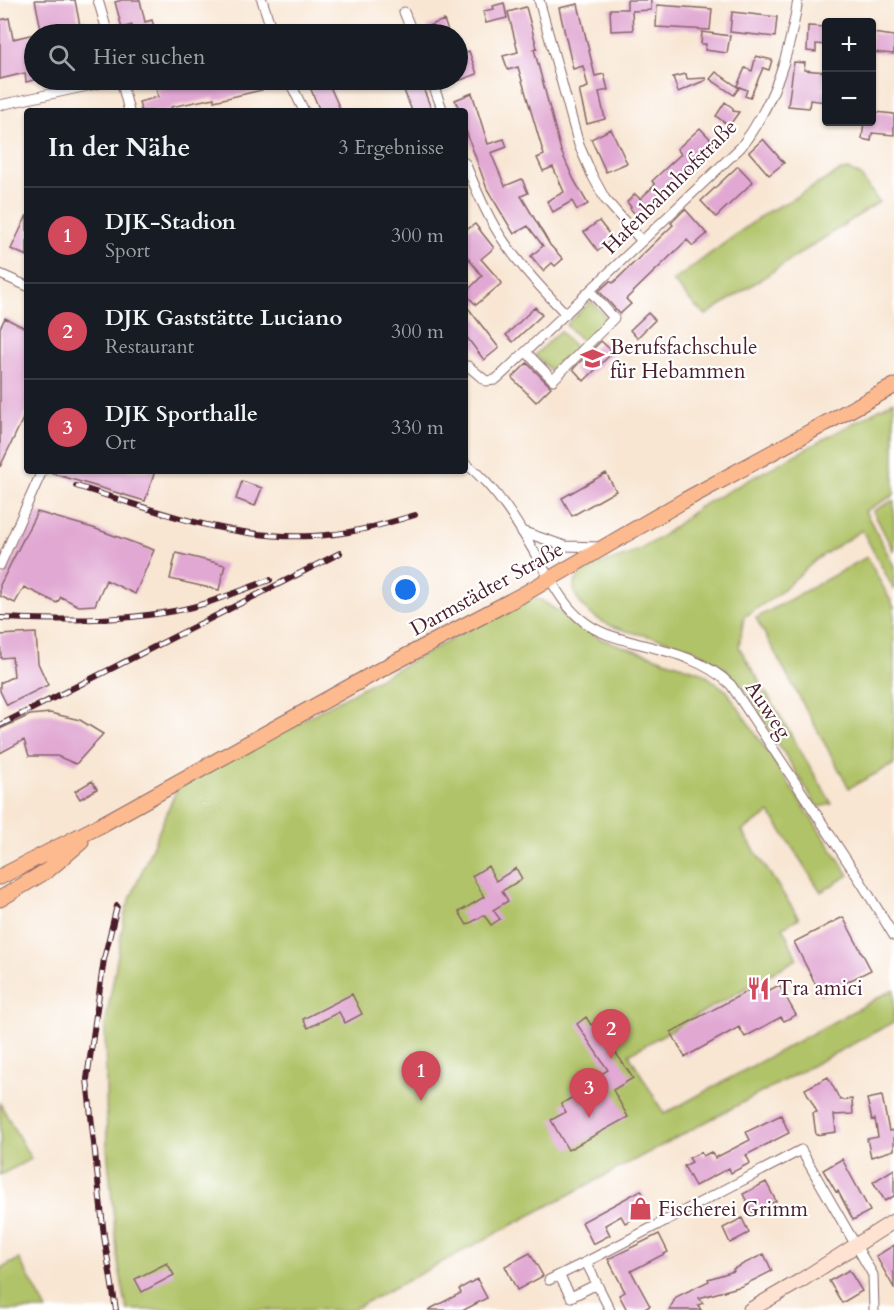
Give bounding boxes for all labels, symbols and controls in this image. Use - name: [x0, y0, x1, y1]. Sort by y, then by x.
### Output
- map controls: [822, 18, 876, 126]
- button: +: [822, 18, 876, 72]
- search box: [24, 24, 468, 90]
- icon: search: [45, 41, 78, 74]
- text: Hier suchen: [93, 42, 206, 72]
- button: −: [822, 72, 876, 126]
- street label: Hafenbahnhofstraße: [596, 113, 744, 261]
- text: In der Nähe: [48, 130, 190, 165]
- text: 3 Ergebnisse: [338, 134, 444, 161]
- text: DJK-Stadion: [105, 207, 236, 237]
- text: 1: [62, 222, 73, 249]
- text: 300 m: [391, 222, 444, 249]
- text: Sport: [105, 237, 150, 264]
- text: DJK Gaststätte Luciano: [105, 303, 342, 333]
- text: 2: [62, 318, 73, 345]
- text: 300 m: [391, 318, 444, 345]
- text: Restaurant: [105, 333, 194, 360]
- place label: Berufsfachschule für Hebammen: [610, 333, 758, 386]
- school or university icon: Berufsfachschule für Hebammen: [579, 346, 605, 372]
- text: DJK Sporthalle: [105, 399, 258, 429]
- text: 3: [62, 414, 73, 441]
- text: 330 m: [391, 414, 444, 441]
- text: Ort: [105, 429, 136, 456]
- street label: Darmstädter Straße: [405, 535, 569, 643]
- your location: [391, 575, 420, 604]
- street label: Auweg: [738, 675, 798, 745]
- place label: Tra amici: [777, 974, 863, 1003]
- restaurant icon: Tra amici: [746, 975, 772, 1001]
- pin: 2: [592, 1010, 630, 1059]
- pin: 1: [402, 1052, 440, 1101]
- pin: 3: [570, 1068, 608, 1118]
- place label: Fischerei Grimm: [658, 1195, 808, 1224]
- shop icon: Fischerei Grimm: [627, 1196, 653, 1222]

